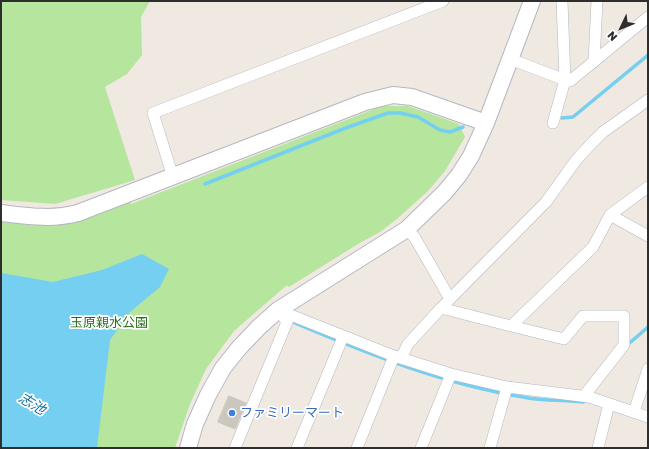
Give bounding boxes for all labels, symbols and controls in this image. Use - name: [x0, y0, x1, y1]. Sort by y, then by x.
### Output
- north arrow: [601, 8, 641, 48]
- text: N: [604, 29, 619, 44]
- park label: 玉原親水公園: [70, 315, 148, 331]
- water label: 志池: [16, 390, 48, 418]
- place label: ファミリーマート: [240, 405, 344, 421]
- marker: ファミリーマート: [227, 408, 237, 418]

